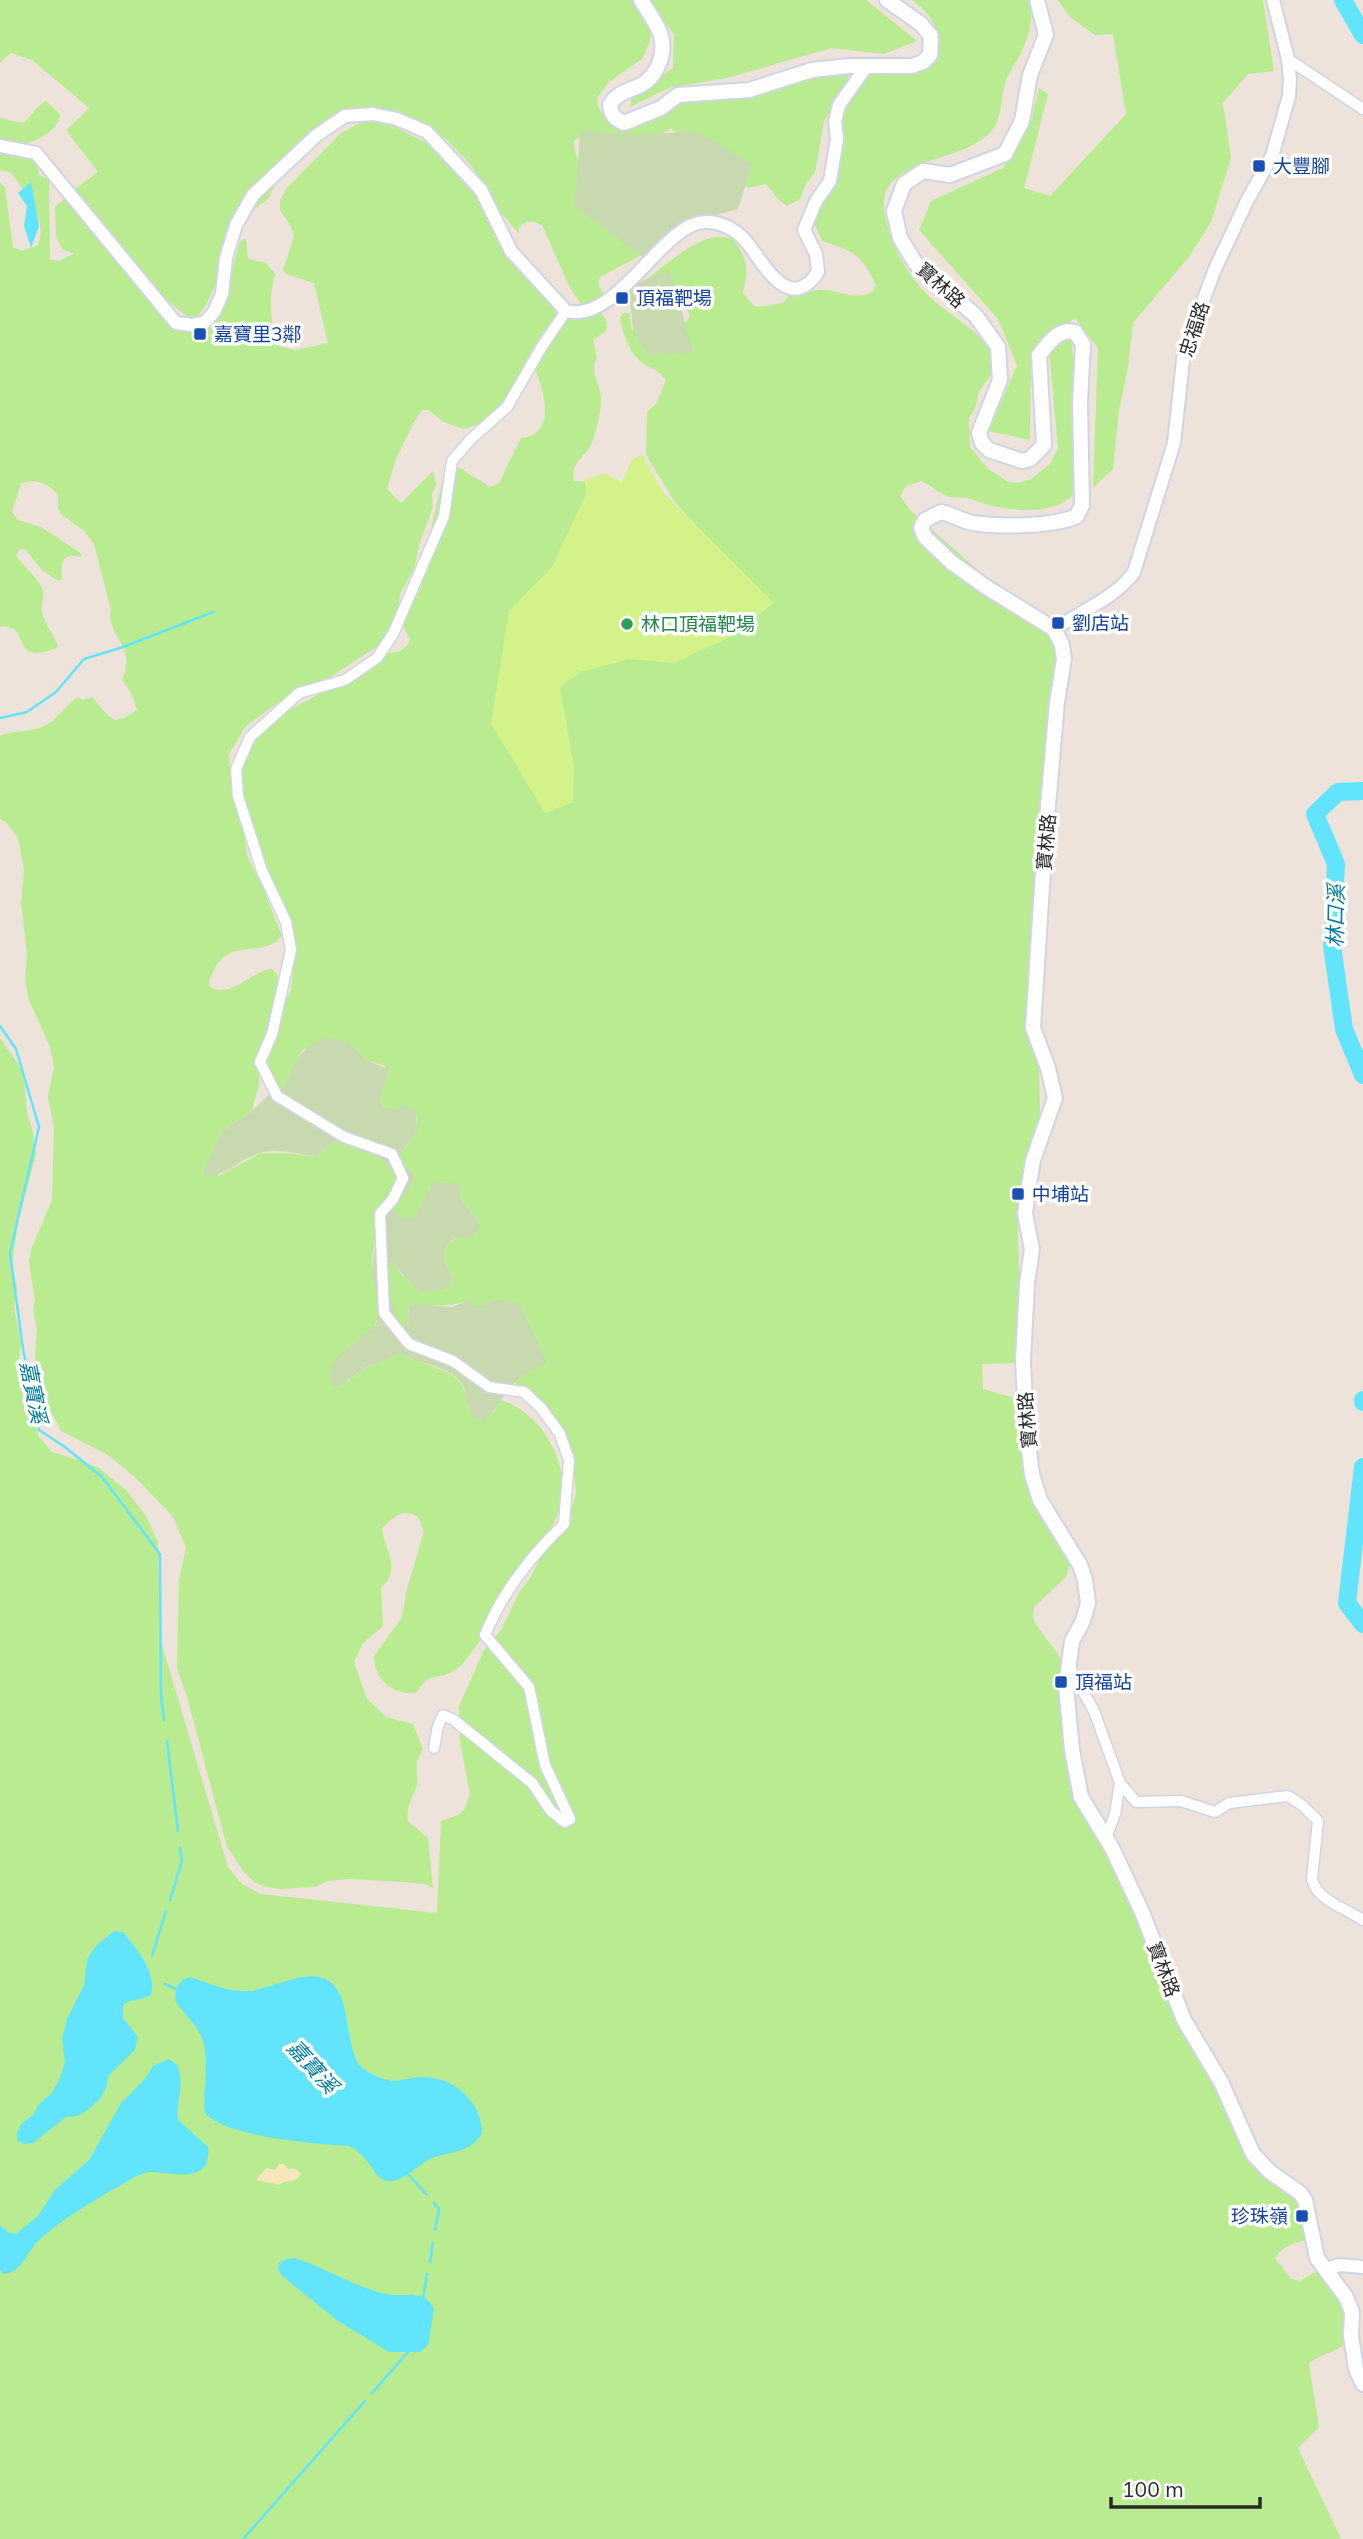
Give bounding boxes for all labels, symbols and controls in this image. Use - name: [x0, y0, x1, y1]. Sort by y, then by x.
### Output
- place label: 大豐腳: [1273, 154, 1330, 178]
- marker: 大豐腳: [1251, 158, 1267, 174]
- street label: 寶林路: [912, 257, 970, 313]
- place label: 頂福靶場: [636, 286, 712, 310]
- marker: 頂福靶場: [614, 290, 630, 306]
- street label: 忠福路: [1174, 298, 1214, 360]
- place label: 嘉寶里3鄰: [214, 322, 301, 346]
- marker: 嘉寶里3鄰: [192, 326, 208, 342]
- place label: 劉店站: [1072, 611, 1129, 635]
- place label: 林口頂福靶場: [641, 612, 755, 636]
- marker: 劉店站: [1050, 615, 1066, 631]
- marker: 林口頂福靶場: [619, 616, 635, 632]
- street label: 寶林路: [1032, 813, 1060, 871]
- water label: 林口溪: [1321, 881, 1349, 948]
- place label: 中埔站: [1032, 1182, 1089, 1206]
- marker: 中埔站: [1010, 1186, 1026, 1202]
- water label: 嘉寶溪: [15, 1359, 53, 1428]
- street label: 寶林路: [1013, 1391, 1041, 1449]
- place label: 頂福站: [1075, 1670, 1132, 1694]
- marker: 頂福站: [1053, 1674, 1069, 1690]
- street label: 寶林路: [1143, 1938, 1185, 2000]
- water label: 嘉寶溪: [282, 2034, 346, 2100]
- place label: 珍珠嶺: [1231, 2204, 1288, 2228]
- marker: 珍珠嶺: [1294, 2208, 1310, 2224]
- scale bar: [1111, 2466, 1260, 2510]
- text: 100 m: [1122, 2476, 1184, 2502]

